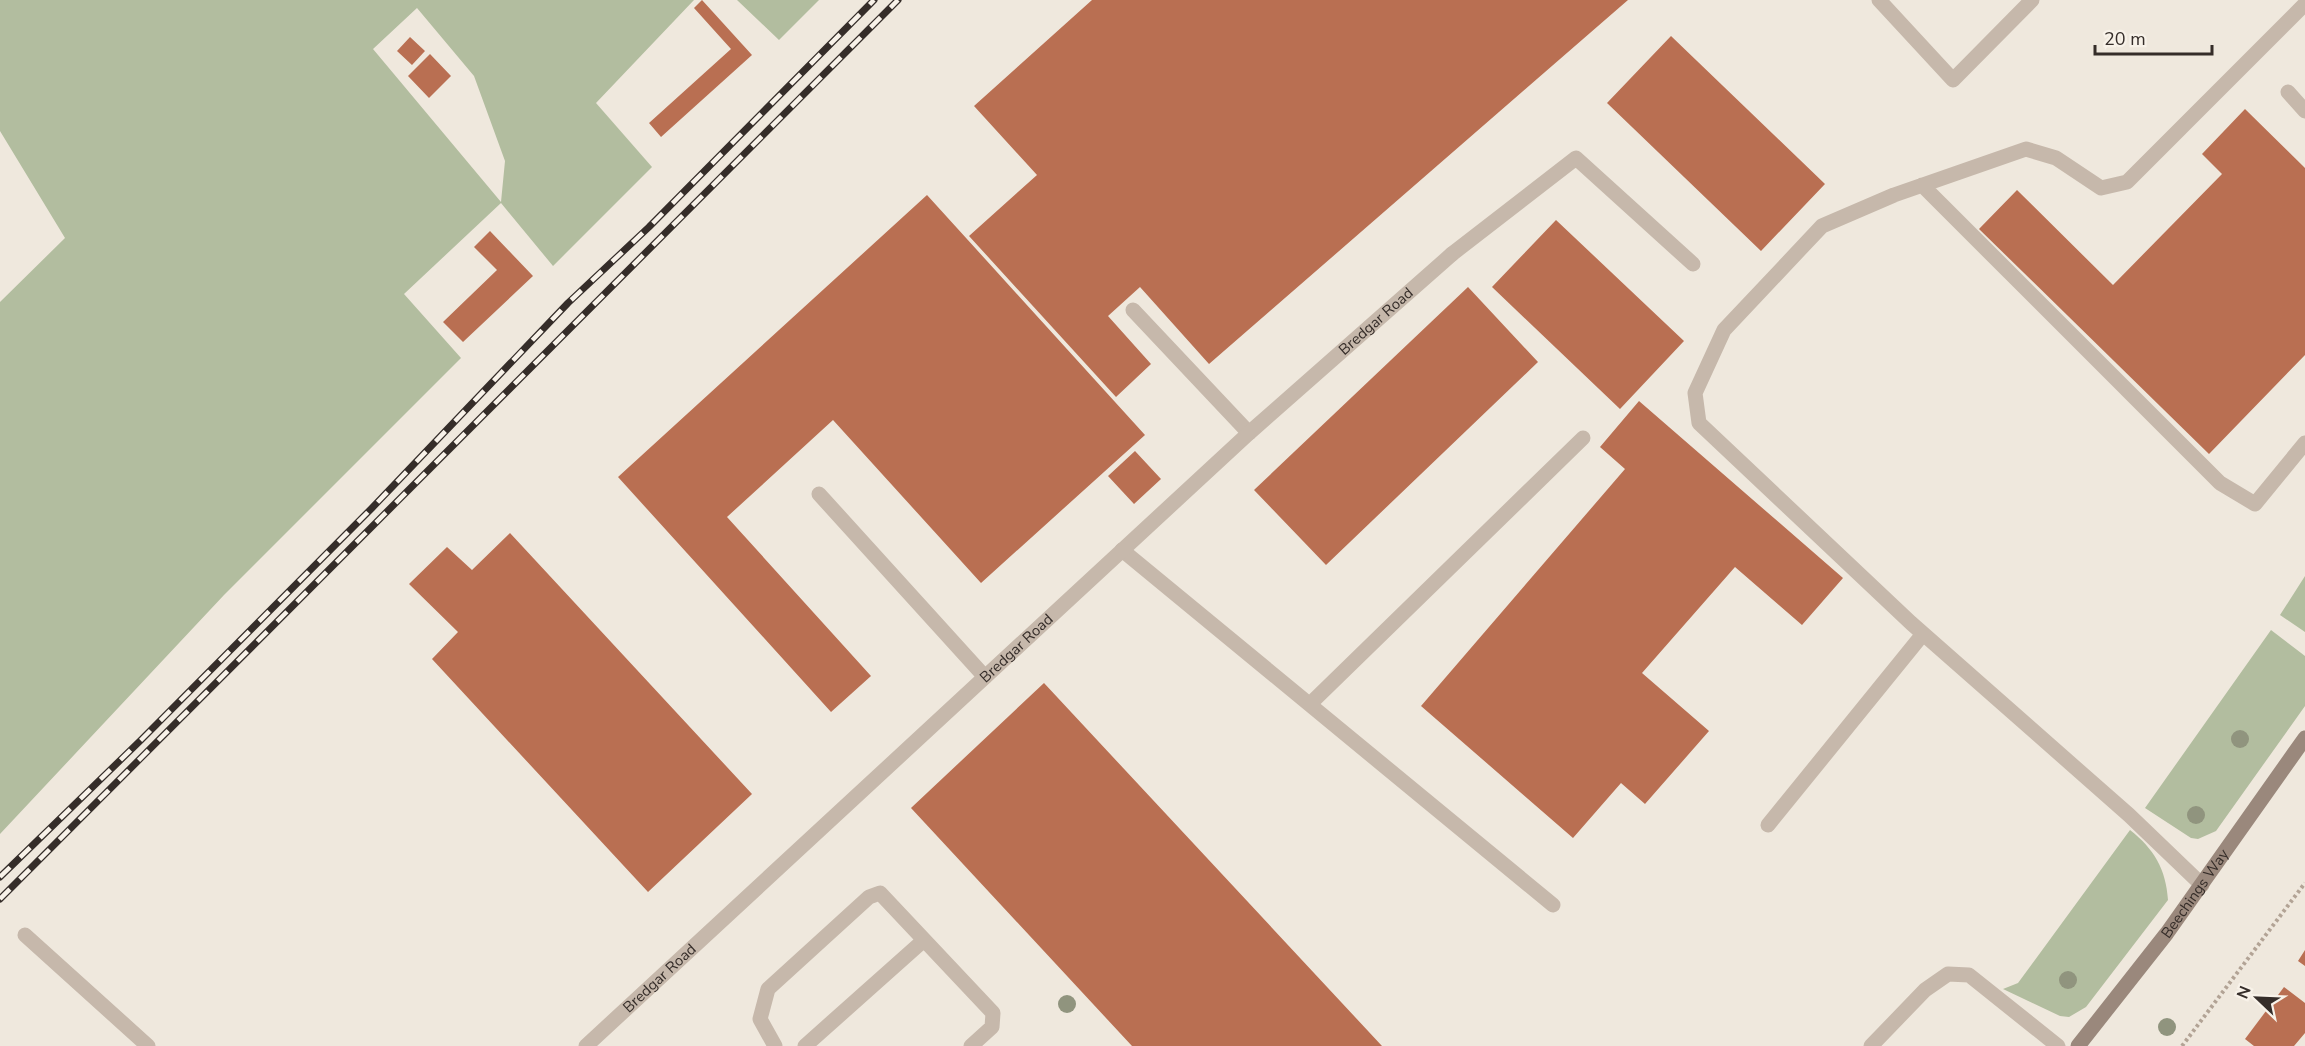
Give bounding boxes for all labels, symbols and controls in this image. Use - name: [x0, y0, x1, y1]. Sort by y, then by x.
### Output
- scale bar: [2095, 18, 2212, 56]
- text: 20 m: [2104, 27, 2146, 51]
- street label: Bredgar Road: [1334, 283, 1417, 359]
- street label: Bredgar Road: [975, 609, 1057, 687]
- street label: Beechings Way: [2156, 845, 2233, 942]
- street label: Bredgar Road: [618, 939, 700, 1017]
- north arrow: [2227, 968, 2287, 1028]
- text: N: [2232, 983, 2257, 1002]

